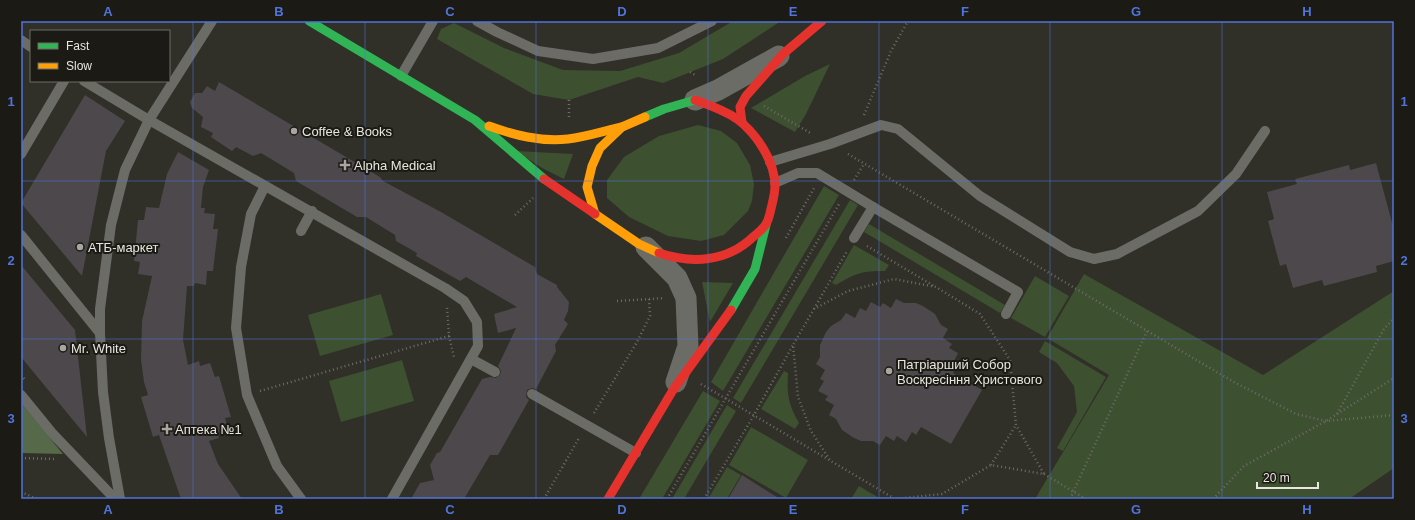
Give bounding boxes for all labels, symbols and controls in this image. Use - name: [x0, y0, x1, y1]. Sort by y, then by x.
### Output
- text: A: [103, 4, 113, 19]
- text: B: [274, 4, 284, 19]
- text: C: [445, 4, 455, 19]
- text: D: [617, 4, 627, 19]
- text: E: [789, 4, 798, 19]
- text: F: [961, 4, 969, 19]
- text: G: [1131, 4, 1141, 19]
- text: H: [1302, 4, 1312, 19]
- legend: [30, 30, 170, 82]
- text: Fast: [66, 39, 90, 53]
- text: Slow: [66, 59, 92, 73]
- text: 1: [7, 94, 15, 109]
- text: 1: [1400, 94, 1408, 109]
- place label: Coffee & Books: [302, 124, 393, 139]
- marker: Coffee & Books: [289, 126, 299, 136]
- place label: Alpha Medical: [354, 158, 436, 173]
- marker: Alpha Medical: [339, 159, 351, 171]
- place label: АТБ-маркет: [88, 240, 158, 255]
- marker: АТБ-маркет: [75, 242, 85, 252]
- text: 2: [7, 253, 15, 268]
- text: 2: [1400, 253, 1408, 268]
- place label: Mr. White: [71, 341, 126, 356]
- marker: Mr. White: [58, 343, 68, 353]
- place label: Патріарший Собор Воскресіння Христового: [897, 357, 1042, 387]
- marker: Патріарший Собор Воскресіння Христового: [884, 366, 894, 376]
- text: 3: [7, 411, 15, 426]
- text: 3: [1400, 411, 1408, 426]
- place label: Аптека №1: [175, 422, 242, 437]
- marker: Аптека №1: [162, 424, 172, 434]
- scale bar: [1257, 464, 1318, 490]
- text: 20 m: [1263, 471, 1290, 485]
- text: A: [103, 502, 113, 517]
- text: B: [274, 502, 284, 517]
- text: C: [445, 502, 455, 517]
- text: D: [617, 502, 627, 517]
- text: E: [789, 502, 798, 517]
- text: F: [961, 502, 969, 517]
- text: G: [1131, 502, 1141, 517]
- text: H: [1302, 502, 1312, 517]

